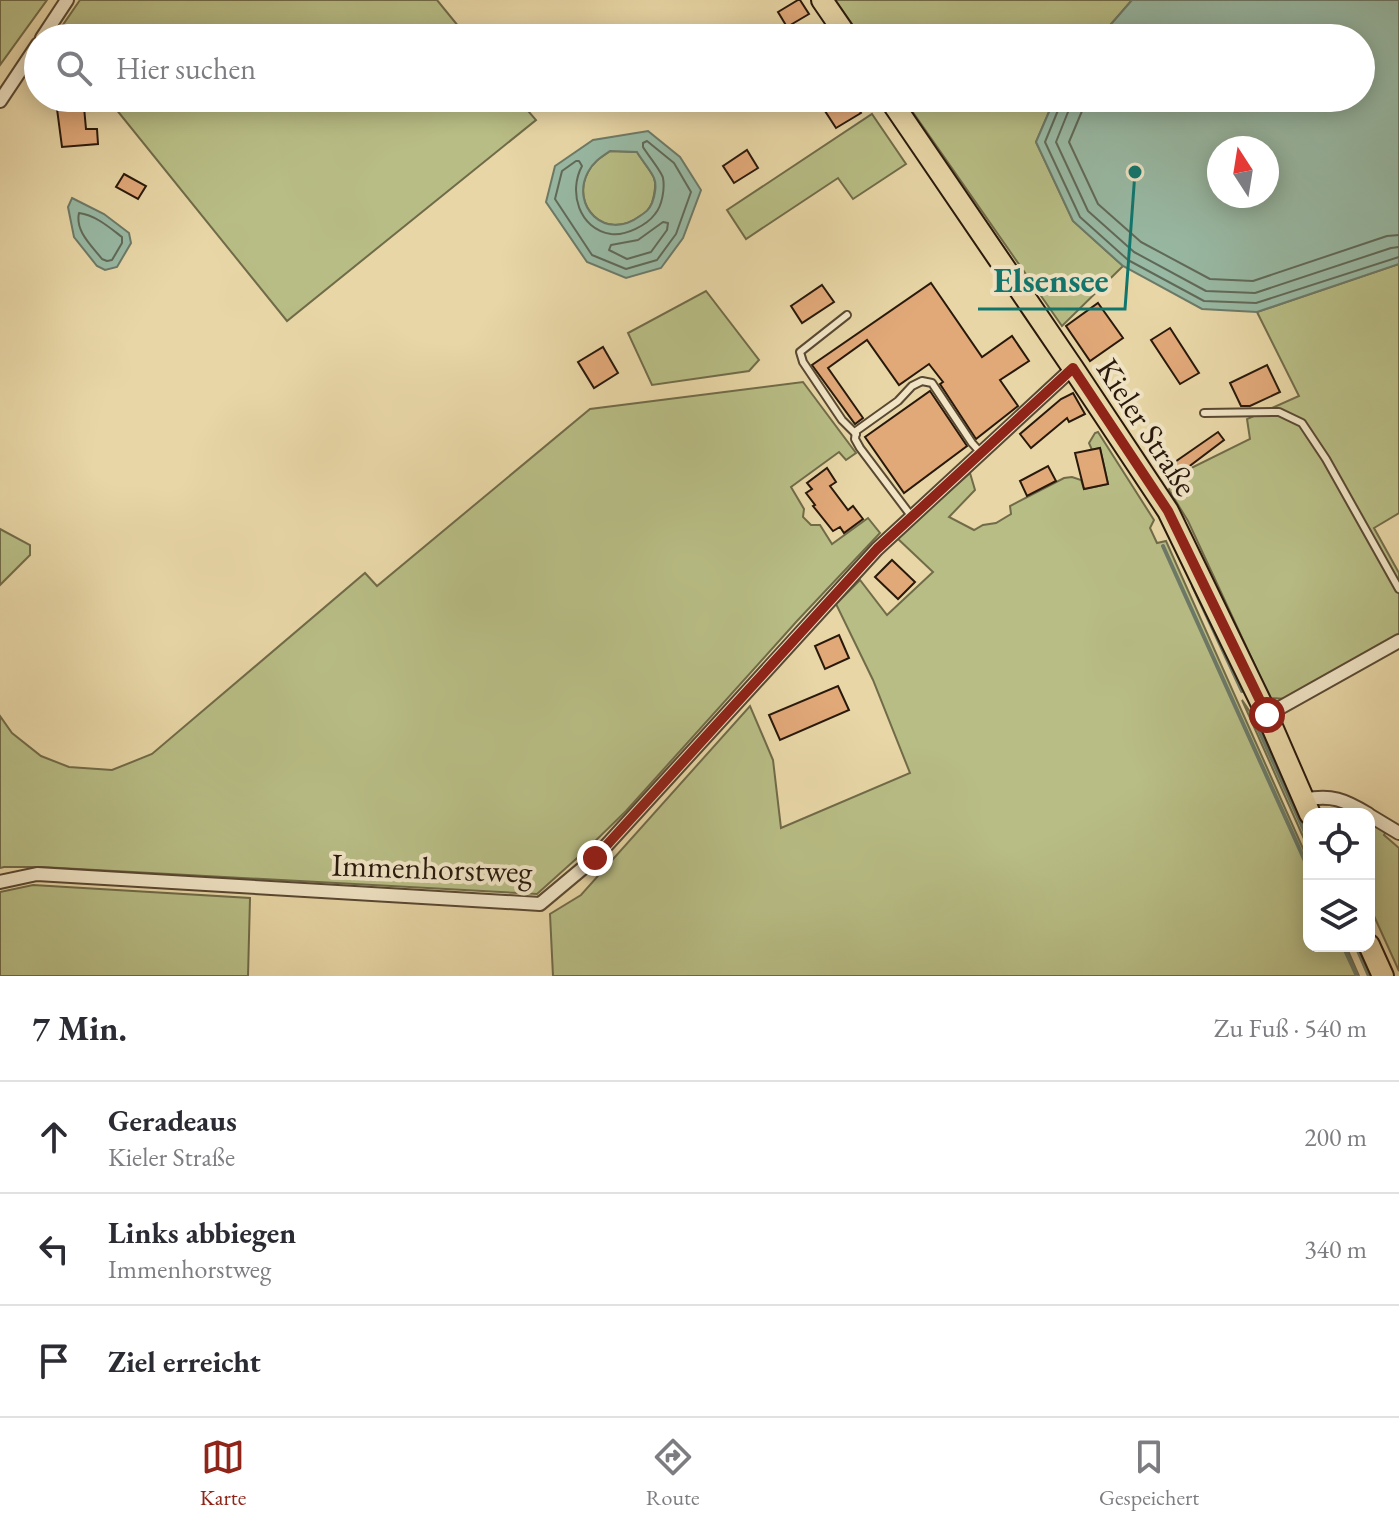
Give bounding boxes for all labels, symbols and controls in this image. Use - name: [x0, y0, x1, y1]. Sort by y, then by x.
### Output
- search box: [24, 24, 1375, 112]
- icon: search: [52, 46, 96, 90]
- text: Hier suchen: [116, 49, 256, 88]
- north arrow: [1207, 136, 1279, 208]
- callout: Elsensee: [978, 251, 1125, 309]
- text: Elsensee: [993, 258, 1109, 302]
- street label: Kieler Straße: [1087, 350, 1207, 504]
- route start: [1249, 697, 1285, 733]
- map controls: [1303, 808, 1375, 952]
- button: locate: [1303, 808, 1375, 880]
- route end: [577, 840, 613, 876]
- street label: Immenhorstweg: [331, 844, 534, 893]
- button: layers: [1303, 880, 1375, 952]
- text: 7 Min.: [32, 1006, 127, 1050]
- text: Zu Fuß · 540 m: [1214, 1011, 1367, 1045]
- text: Geradeaus: [108, 1101, 237, 1140]
- icon: ahead: [32, 1115, 76, 1159]
- text: 200 m: [1304, 1120, 1367, 1154]
- text: Kieler Straße: [108, 1140, 235, 1174]
- text: Links abbiegen: [108, 1213, 296, 1252]
- icon: left: [32, 1227, 76, 1271]
- text: 340 m: [1304, 1232, 1367, 1266]
- text: Immenhorstweg: [108, 1252, 271, 1286]
- icon: arrive: [32, 1339, 76, 1383]
- text: Ziel erreicht: [108, 1342, 261, 1381]
- tab: Karte: [200, 1435, 246, 1512]
- tab: Route: [646, 1435, 700, 1512]
- tab: Gespeichert: [1099, 1435, 1199, 1512]

